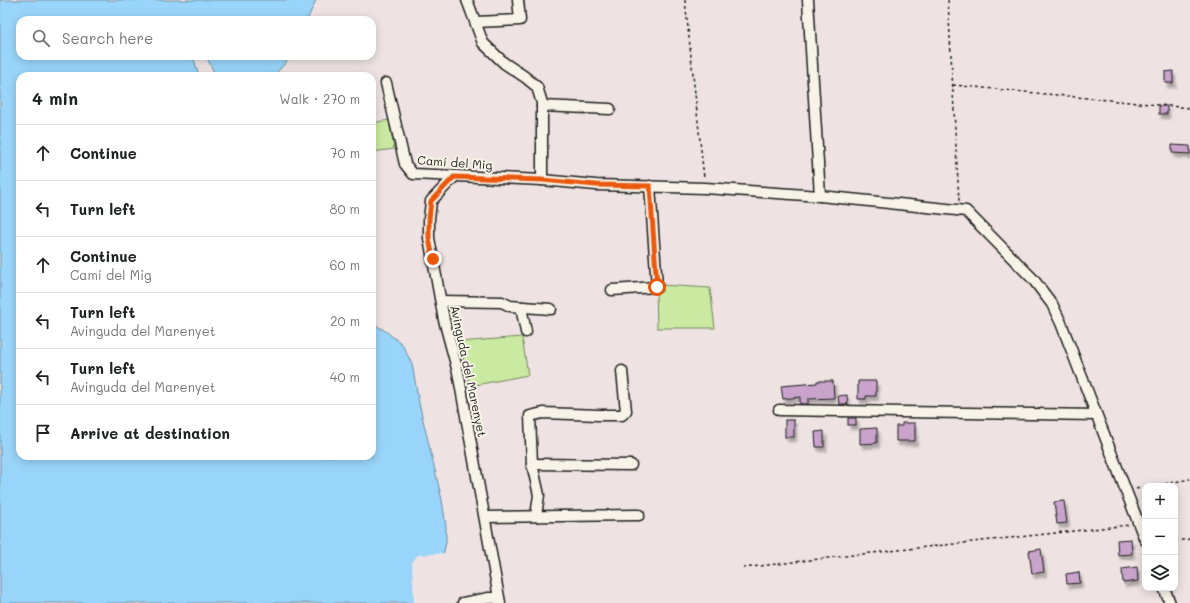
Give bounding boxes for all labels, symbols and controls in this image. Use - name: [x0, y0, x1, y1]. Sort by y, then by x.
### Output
- search box: [16, 16, 376, 60]
- icon: search: [30, 27, 52, 49]
- text: Search here: [62, 28, 153, 48]
- text: 4 min: [32, 87, 78, 109]
- text: Walk · 270 m: [279, 90, 360, 107]
- icon: ahead: [32, 142, 54, 164]
- text: Continue: [70, 143, 137, 163]
- text: 70 m: [330, 144, 360, 161]
- street label: Camí del Mig: [417, 151, 493, 173]
- icon: left: [32, 198, 54, 220]
- text: Turn left: [70, 199, 135, 219]
- text: 80 m: [330, 200, 360, 217]
- text: Continue: [70, 246, 137, 266]
- route end: [424, 250, 442, 268]
- icon: ahead: [32, 254, 54, 276]
- text: 60 m: [330, 256, 360, 273]
- text: Camí del Mig: [70, 266, 152, 283]
- route start: [648, 278, 666, 296]
- text: Turn left: [70, 302, 135, 322]
- street label: Avinguda del Marenyet: [447, 304, 491, 438]
- icon: left: [32, 310, 54, 332]
- text: 20 m: [330, 312, 360, 329]
- text: Avinguda del Marenyet: [70, 322, 215, 339]
- text: Turn left: [70, 358, 135, 378]
- icon: left: [32, 366, 54, 388]
- text: 40 m: [330, 368, 360, 385]
- text: Avinguda del Marenyet: [70, 378, 215, 395]
- icon: arrive: [32, 422, 54, 444]
- text: Arrive at destination: [70, 423, 230, 443]
- map controls: [1142, 483, 1178, 591]
- button: +: [1142, 483, 1178, 519]
- button: −: [1142, 519, 1178, 555]
- button: layers: [1142, 555, 1178, 591]

